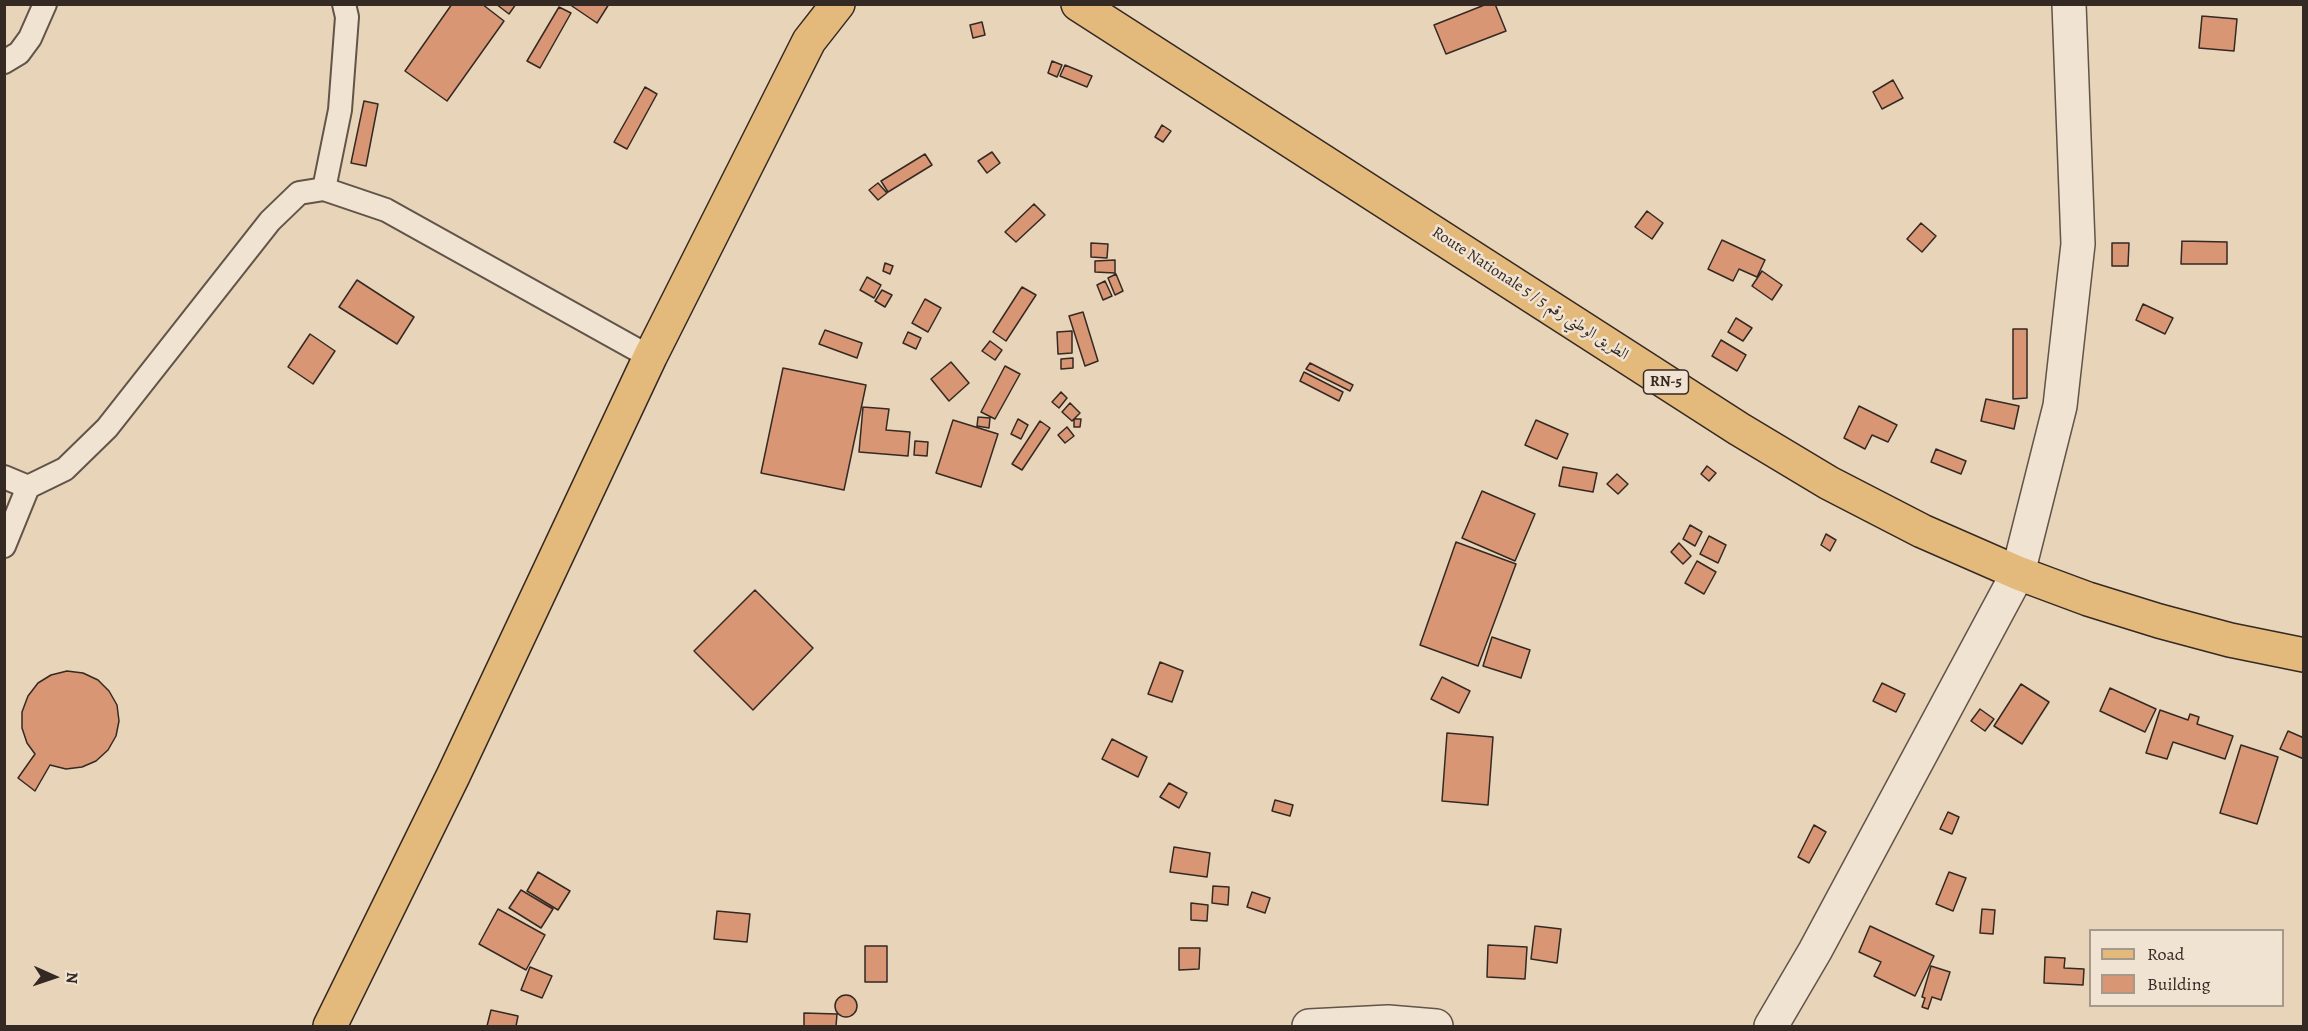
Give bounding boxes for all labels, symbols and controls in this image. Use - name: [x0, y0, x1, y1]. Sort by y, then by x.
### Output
- street label: Route Nationale 5 / الطريق الوطني رقم 5: [1428, 223, 1632, 365]
- road number: RN-5: [1644, 370, 1688, 394]
- legend: [2089, 929, 2284, 1007]
- text: Road: [2147, 942, 2184, 966]
- north arrow: [24, 947, 84, 1007]
- text: N: [61, 972, 83, 984]
- text: Building: [2147, 972, 2211, 996]

